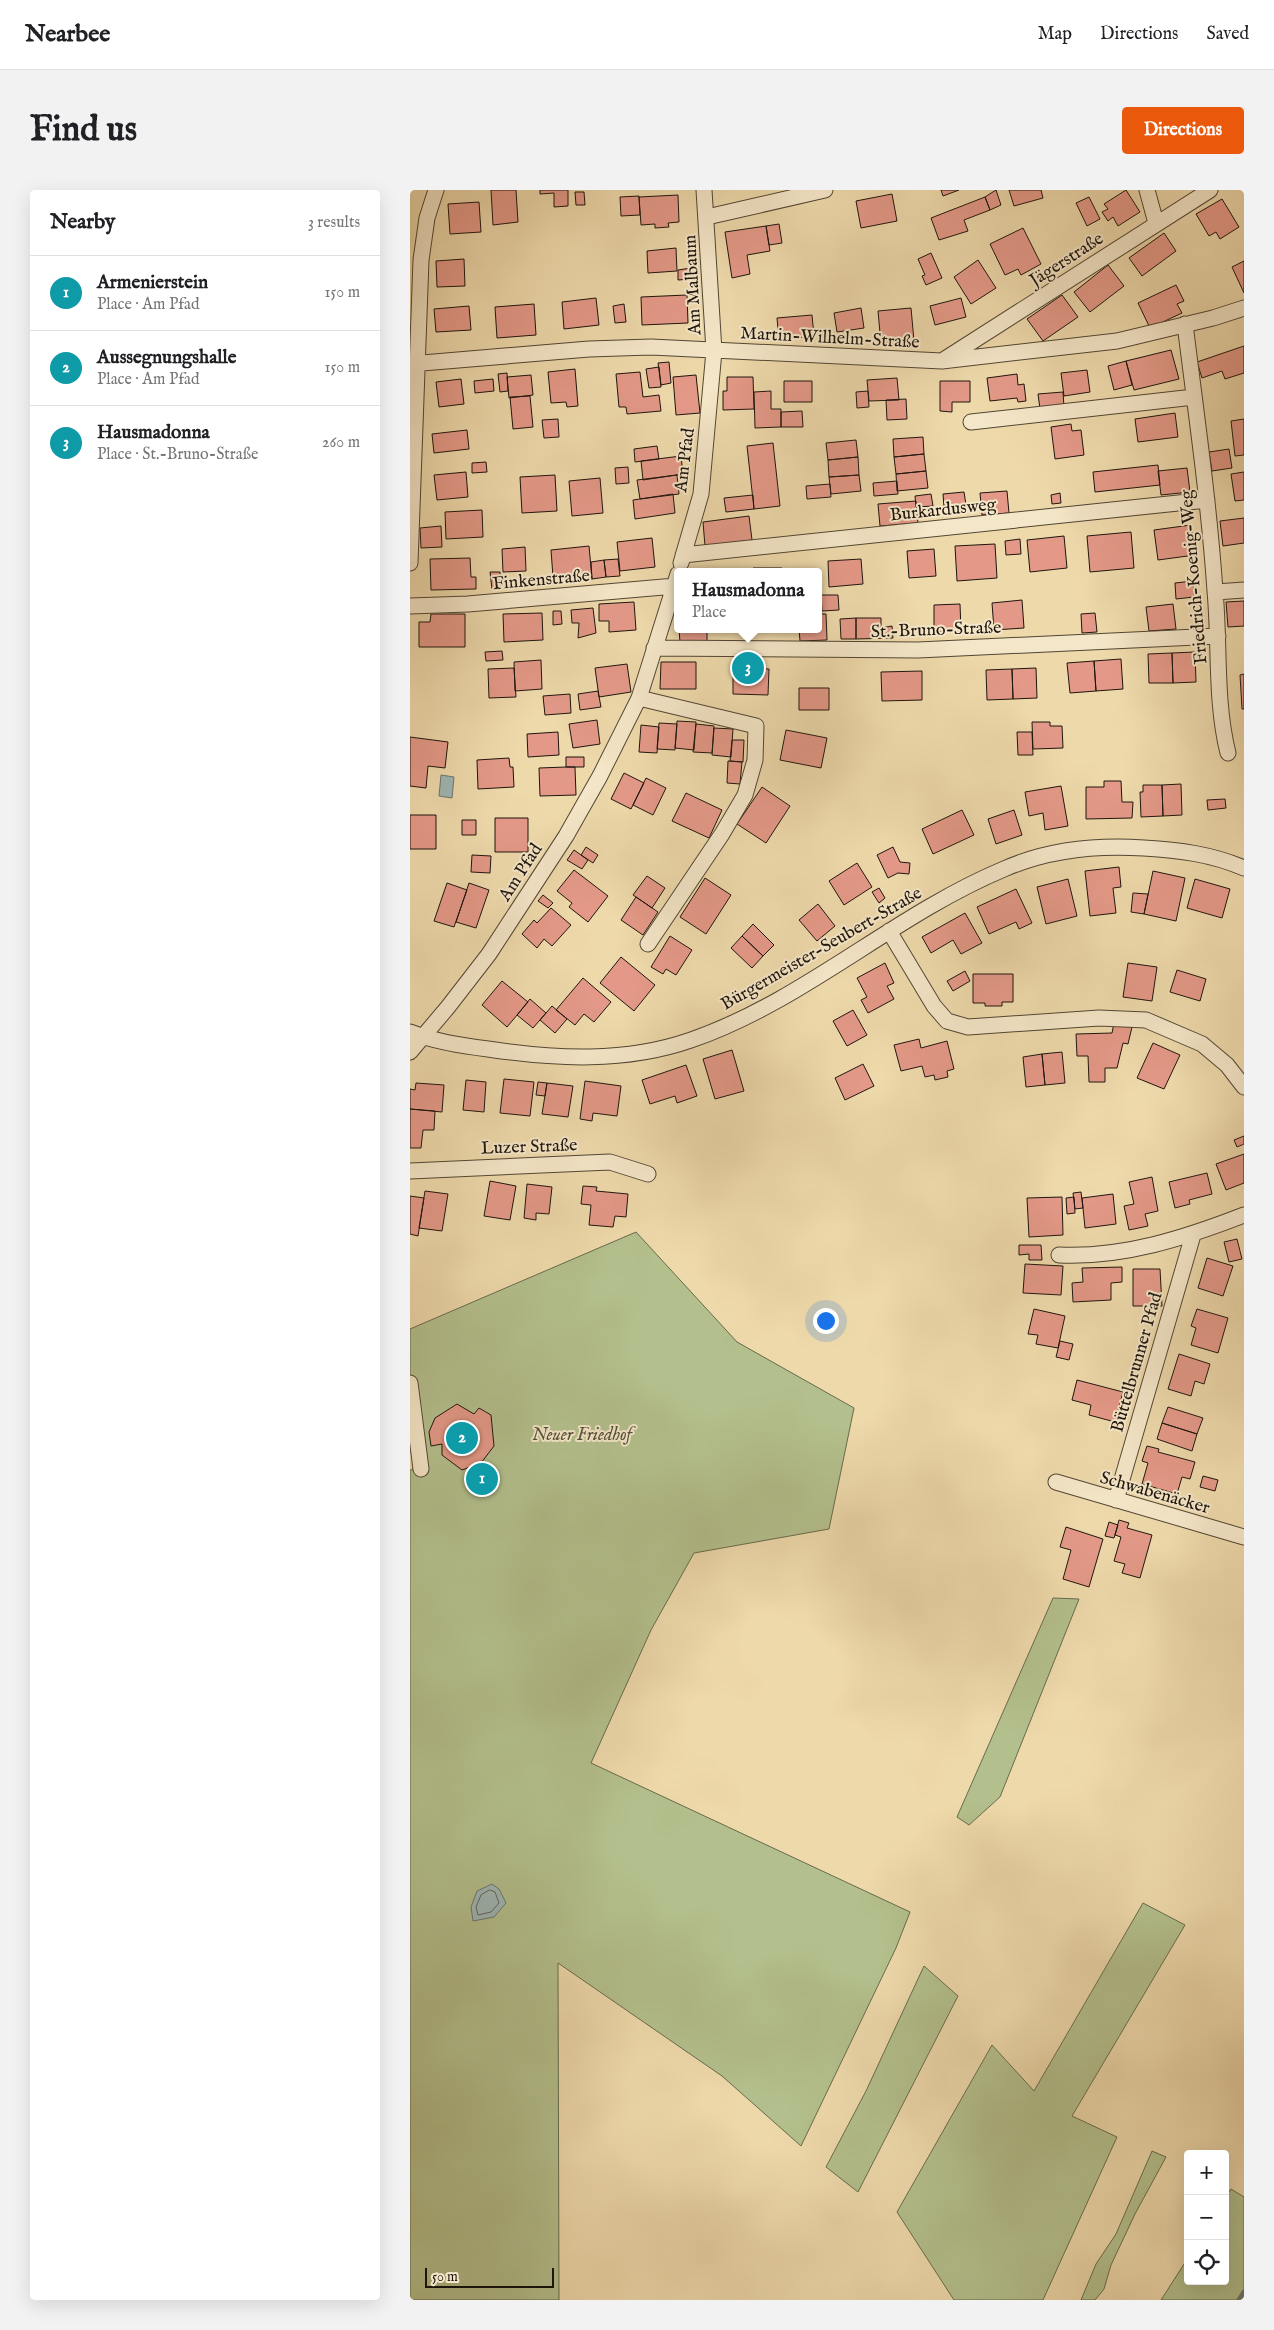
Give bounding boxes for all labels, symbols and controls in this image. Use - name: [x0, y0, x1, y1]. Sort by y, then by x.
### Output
- text: Nearbee: [25, 19, 110, 50]
- text: Map: [1038, 23, 1072, 46]
- text: Directions: [1100, 23, 1178, 46]
- text: Saved: [1206, 23, 1249, 46]
- button: Directions: [1122, 107, 1244, 154]
- text: Find us: [30, 108, 137, 153]
- text: Nearby: [50, 209, 115, 236]
- text: 3 results: [308, 213, 360, 233]
- street label: Jägerstraße: [1024, 228, 1108, 294]
- street label: Am Malbaum: [679, 234, 708, 337]
- text: Armenierstein: [97, 271, 208, 295]
- text: 1: [63, 283, 69, 303]
- text: 150 m: [325, 283, 360, 303]
- text: Place · Am Pfad: [97, 295, 199, 315]
- street label: Martin-Wilhelm-Straße: [740, 322, 920, 355]
- text: Aussegnungshalle: [97, 346, 236, 370]
- text: 2: [62, 358, 70, 378]
- text: 150 m: [325, 358, 360, 378]
- text: Place · Am Pfad: [97, 370, 199, 390]
- text: Hausmadonna: [97, 421, 210, 445]
- street label: Am Pfad: [670, 426, 701, 494]
- text: 3: [63, 433, 69, 453]
- text: 260 m: [322, 433, 360, 453]
- text: Place · St.-Bruno-Straße: [97, 445, 258, 465]
- street label: Friedrich-Koenig-Weg: [1175, 488, 1214, 665]
- street label: Burkardusweg: [889, 493, 998, 528]
- street label: Finkenstraße: [491, 565, 591, 596]
- popup: [674, 568, 822, 633]
- text: Hausmadonna: [692, 579, 804, 603]
- text: Place: [692, 603, 726, 623]
- street label: St.-Bruno-Straße: [870, 617, 1002, 644]
- pin: 3: [732, 649, 764, 687]
- street label: Am Pfad: [494, 839, 549, 907]
- street label: Bürgermeister-Seubert-Straße: [717, 882, 926, 1016]
- street label: Luzer Straße: [480, 1134, 578, 1161]
- street label: Büttelbrunner Pfad: [1106, 1289, 1169, 1435]
- your location: [813, 1308, 839, 1334]
- pin: 2: [446, 1419, 478, 1457]
- park label: Neuer Friedhof: [532, 1424, 637, 1447]
- pin: 1: [466, 1460, 498, 1498]
- street label: Schwabenäcker: [1097, 1467, 1213, 1520]
- map controls: [1184, 2150, 1229, 2285]
- button: +: [1184, 2150, 1229, 2195]
- button: −: [1184, 2195, 1229, 2240]
- button: locate: [1184, 2240, 1229, 2285]
- scale bar: [425, 2265, 554, 2288]
- text: 50 m: [432, 2268, 458, 2286]

